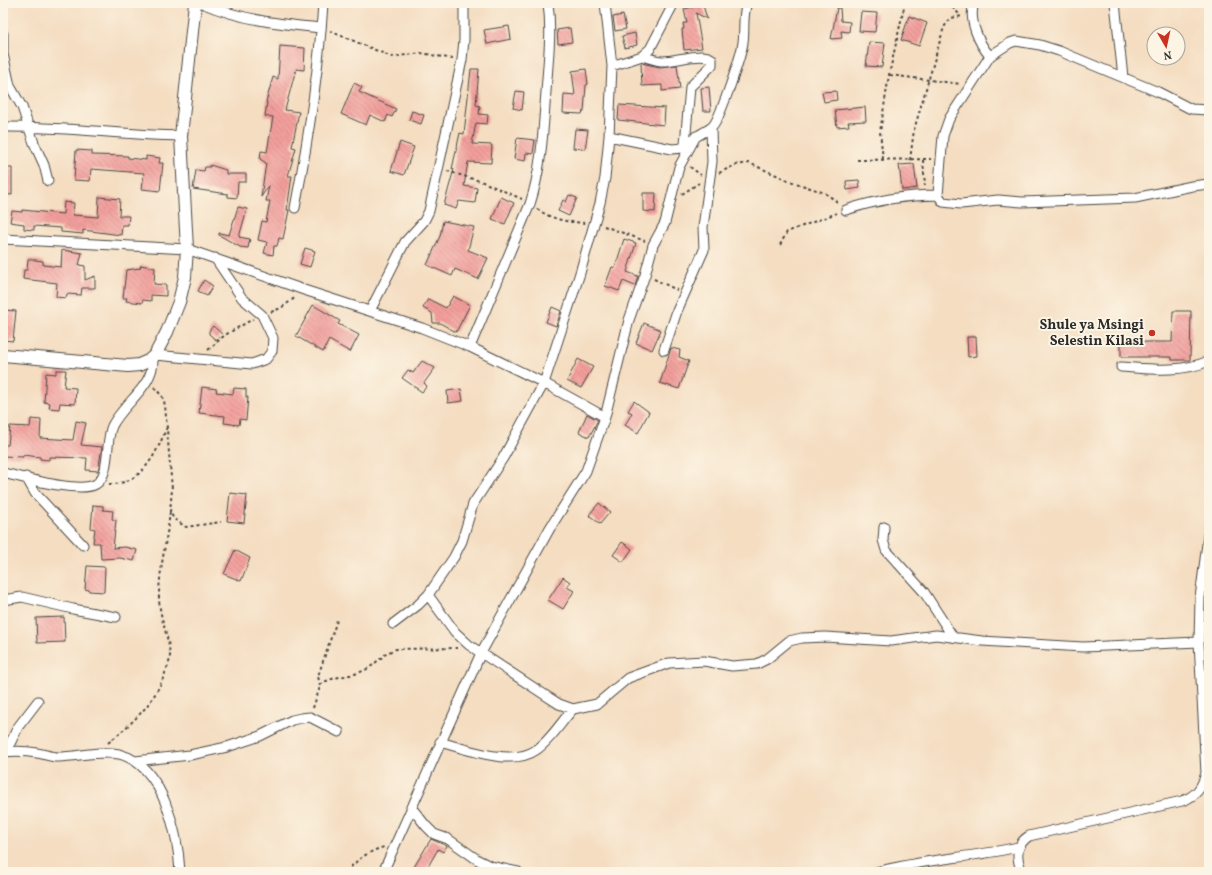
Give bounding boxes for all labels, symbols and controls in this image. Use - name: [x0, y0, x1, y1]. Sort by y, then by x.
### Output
- north arrow: [1146, 26, 1186, 66]
- text: N: [1162, 46, 1172, 62]
- place label: Shule ya Msingi Selestin Kilasi: [1039, 316, 1144, 351]
- marker: Shule ya Msingi Selestin Kilasi: [1147, 328, 1157, 338]

